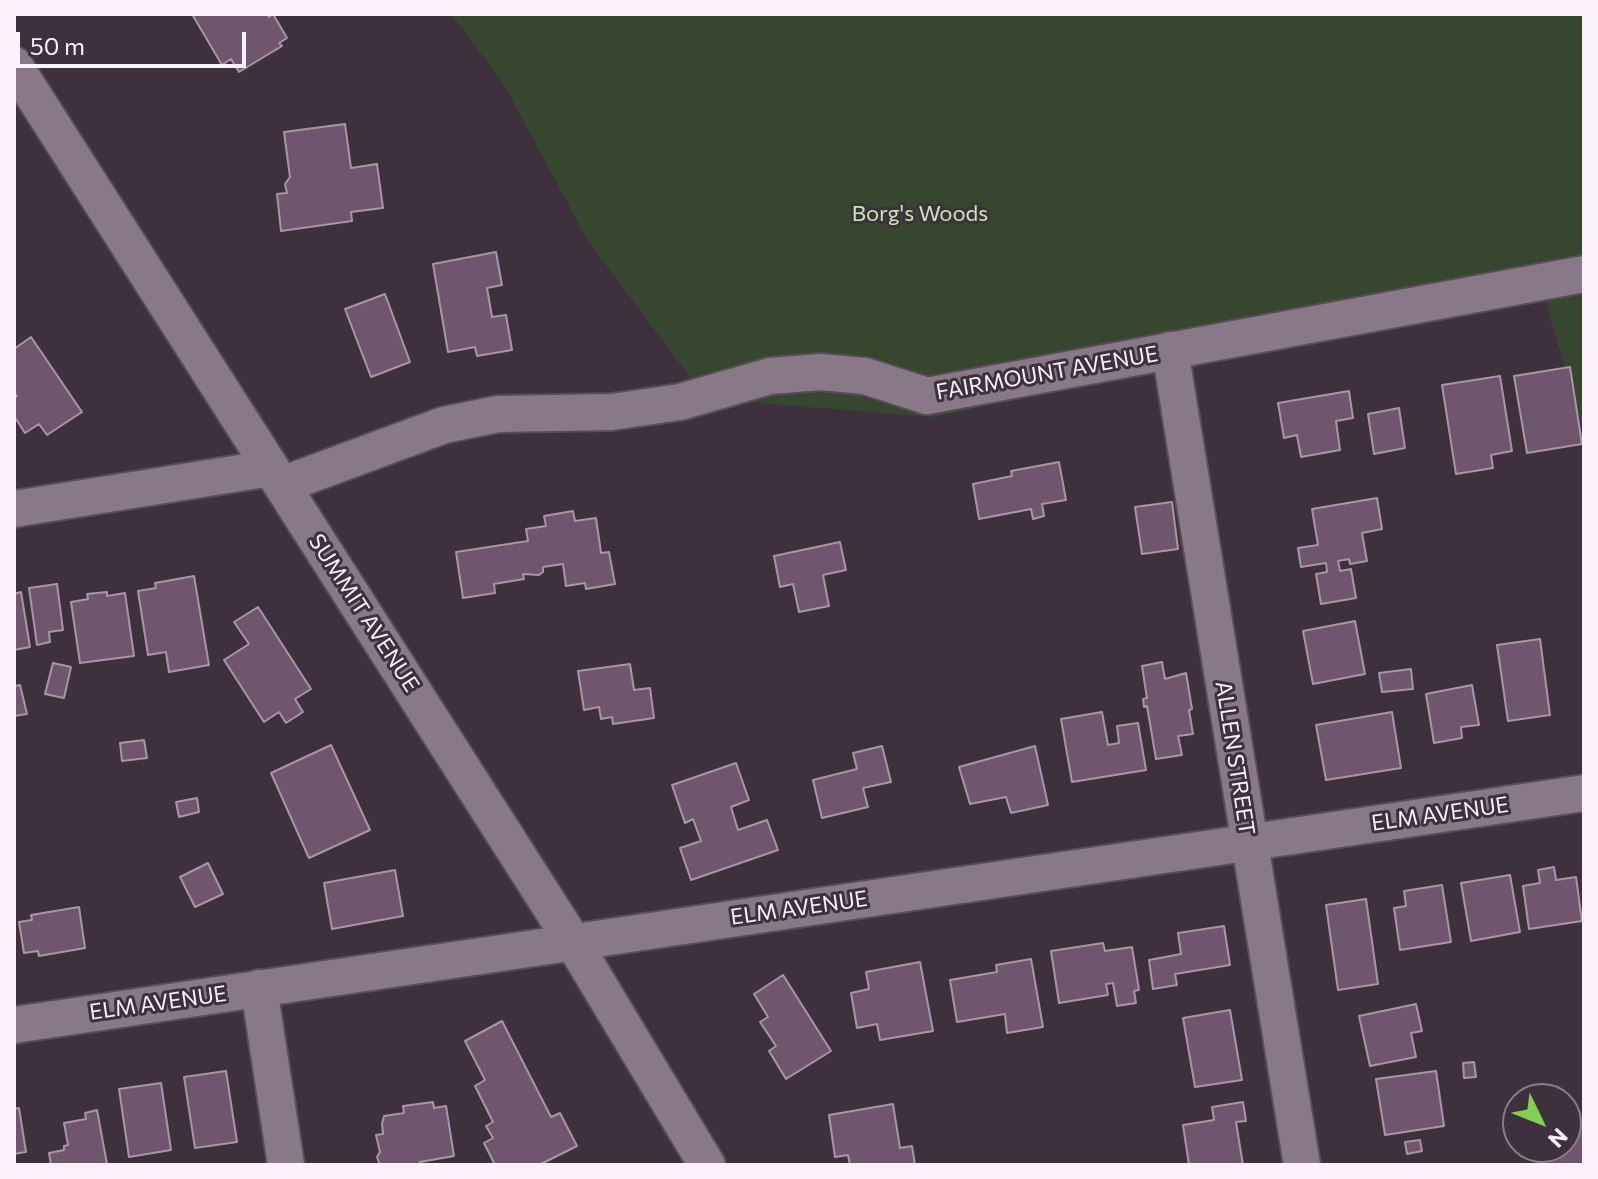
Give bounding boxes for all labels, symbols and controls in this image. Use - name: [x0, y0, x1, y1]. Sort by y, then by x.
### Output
- scale bar: [20, 16, 250, 66]
- text: 50 m: [30, 31, 85, 60]
- park label: Borg's Woods: [852, 201, 988, 227]
- street label: FAIRMOUNT AVENUE: [934, 340, 1160, 406]
- street label: SUMMIT AVENUE: [303, 529, 425, 697]
- street label: ALLEN STREET: [1210, 679, 1260, 837]
- street label: ELM AVENUE: [1370, 791, 1510, 837]
- street label: ELM AVENUE: [729, 885, 869, 931]
- street label: ELM AVENUE: [88, 980, 228, 1026]
- north arrow: [1502, 1083, 1582, 1163]
- text: N: [1543, 1123, 1574, 1154]

